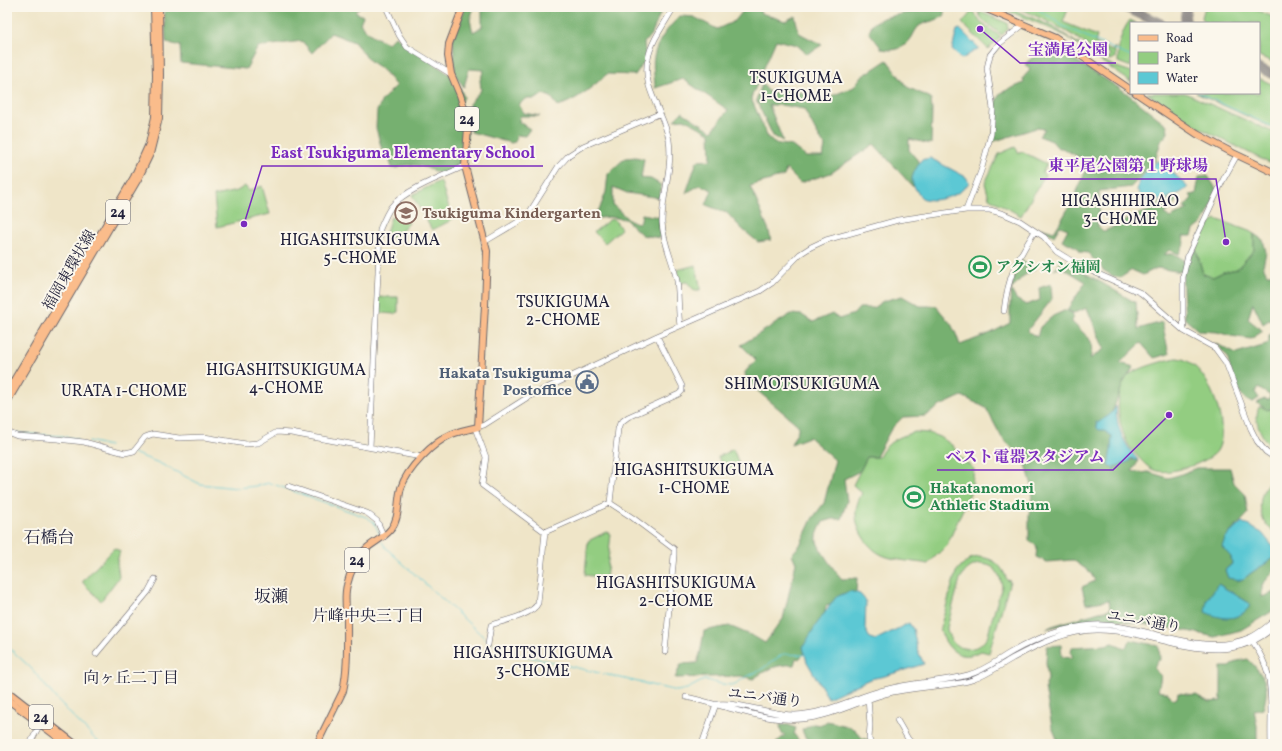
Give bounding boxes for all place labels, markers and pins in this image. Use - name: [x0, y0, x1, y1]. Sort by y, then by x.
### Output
- callout: 宝満尾公園: [1020, 35, 1116, 63]
- callout: East Tsukiguma Elementary School: [262, 138, 543, 166]
- callout: 東平尾公園第１野球場: [1040, 151, 1216, 179]
- school or university icon: Tsukiguma Kindergarten: [393, 200, 419, 226]
- place label: Tsukiguma Kindergarten: [422, 204, 601, 225]
- sports icon: アクシオン福岡: [967, 254, 993, 280]
- place label: アクシオン福岡: [996, 258, 1101, 279]
- place label: Hakata Tsukiguma Postoffice: [439, 364, 572, 402]
- public building icon: Hakata Tsukiguma Postoffice: [574, 369, 600, 395]
- callout: ベスト電器スタジアム: [937, 442, 1113, 470]
- place label: Hakatanomori Athletic Stadium: [930, 479, 1050, 517]
- sports icon: Hakatanomori Athletic Stadium: [901, 484, 927, 510]

